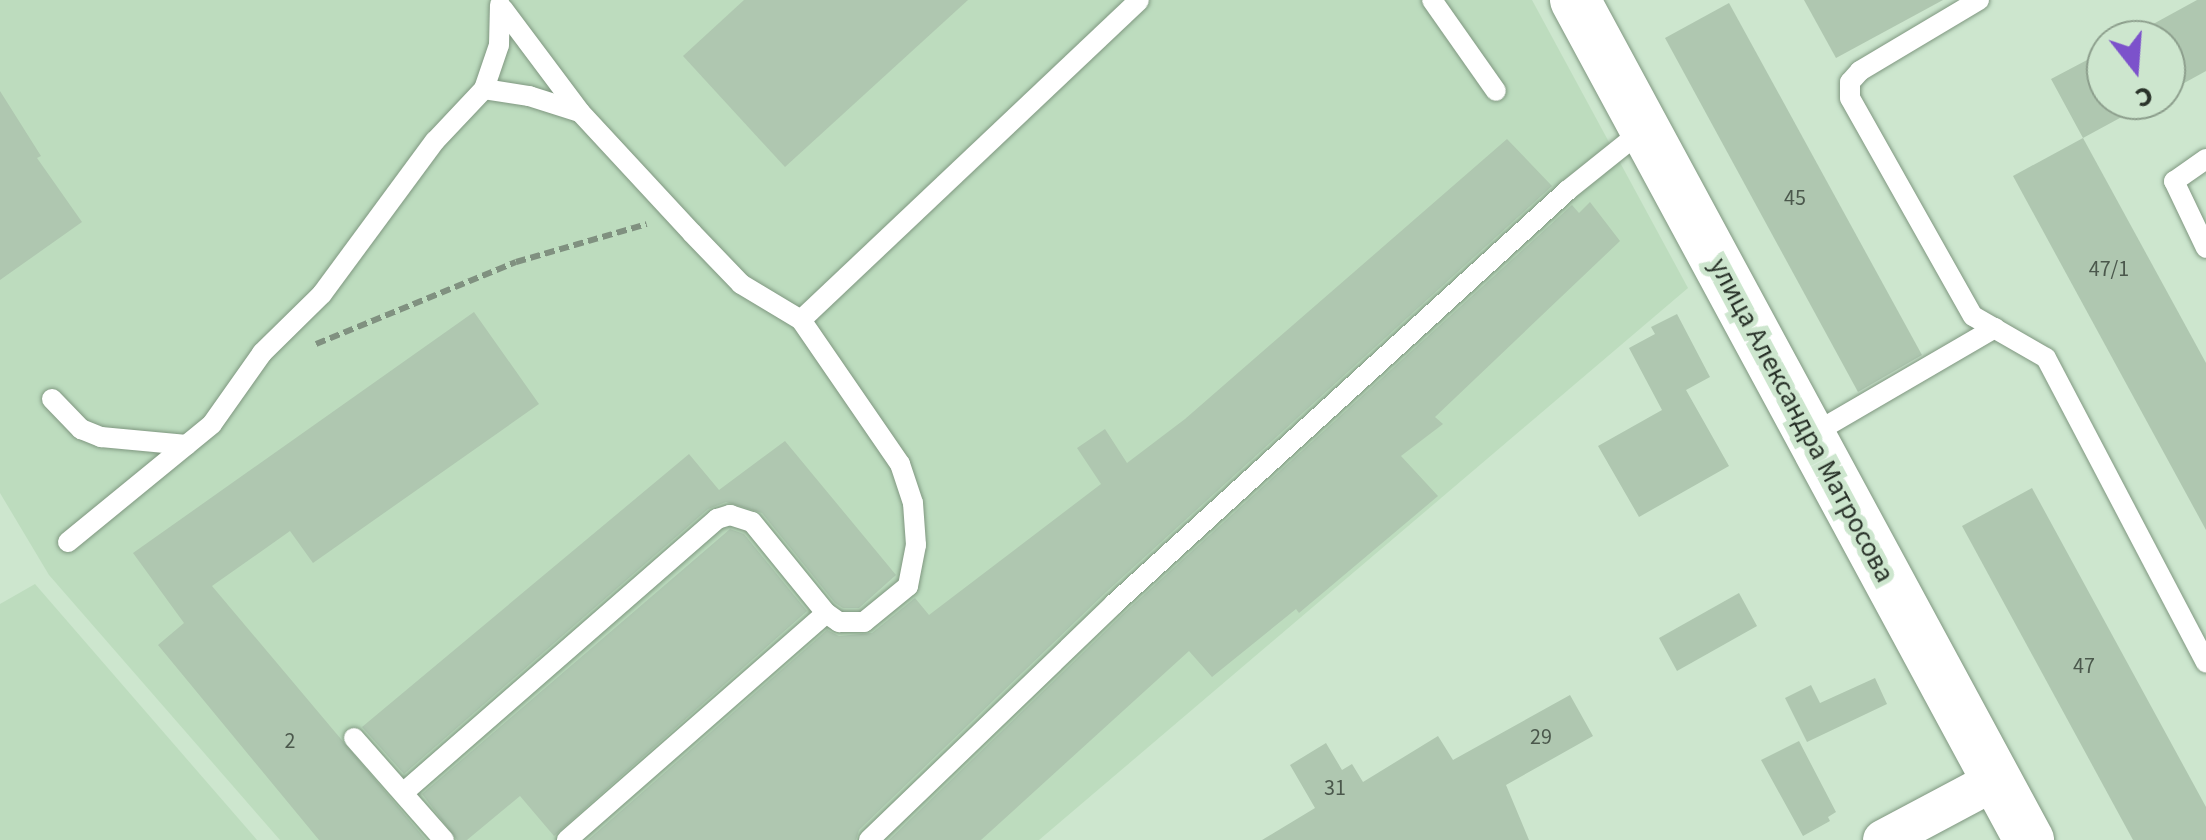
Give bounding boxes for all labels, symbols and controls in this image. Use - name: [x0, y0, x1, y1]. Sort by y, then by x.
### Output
- north arrow: [2086, 20, 2186, 120]
- text: С: [2131, 75, 2158, 118]
- house number: 45: [1784, 186, 1806, 212]
- street label: улица Александра Матросова: [1702, 252, 1902, 588]
- house number: 47/1: [2089, 257, 2129, 283]
- house number: 47: [2073, 654, 2095, 680]
- house number: 29: [1530, 725, 1552, 751]
- house number: 2: [285, 729, 295, 755]
- house number: 31: [1324, 776, 1346, 802]

